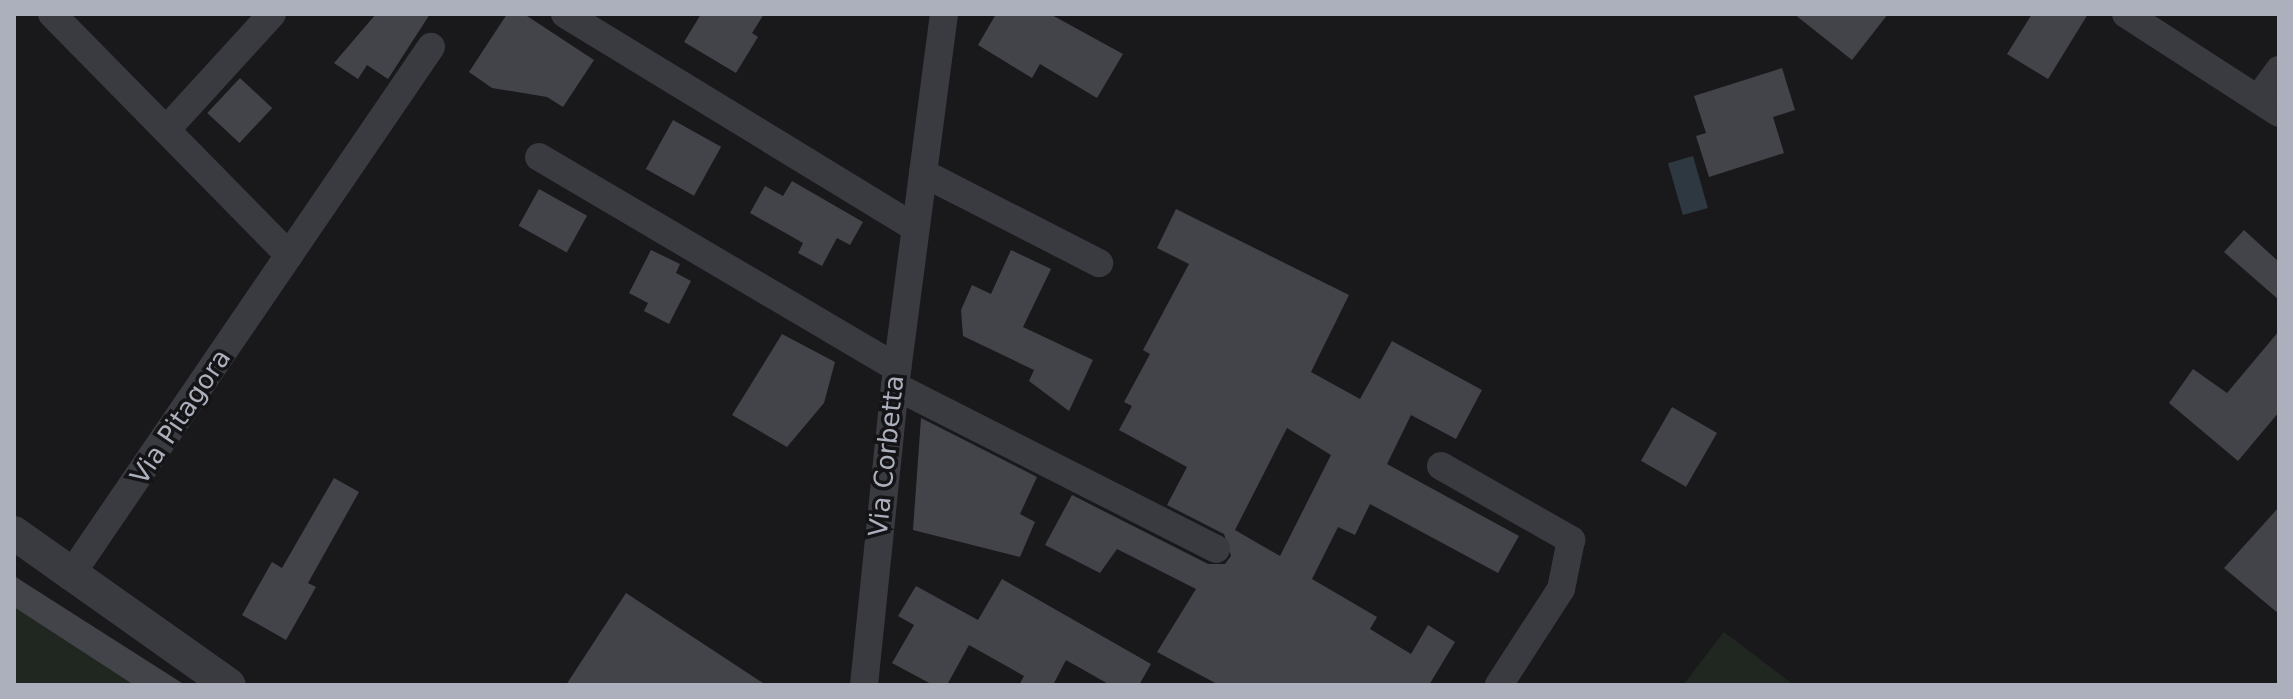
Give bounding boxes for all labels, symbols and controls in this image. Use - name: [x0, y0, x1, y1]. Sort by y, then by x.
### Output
- street label: Via Pitagora: [124, 344, 238, 490]
- street label: Via Corbetta: [863, 374, 911, 538]

